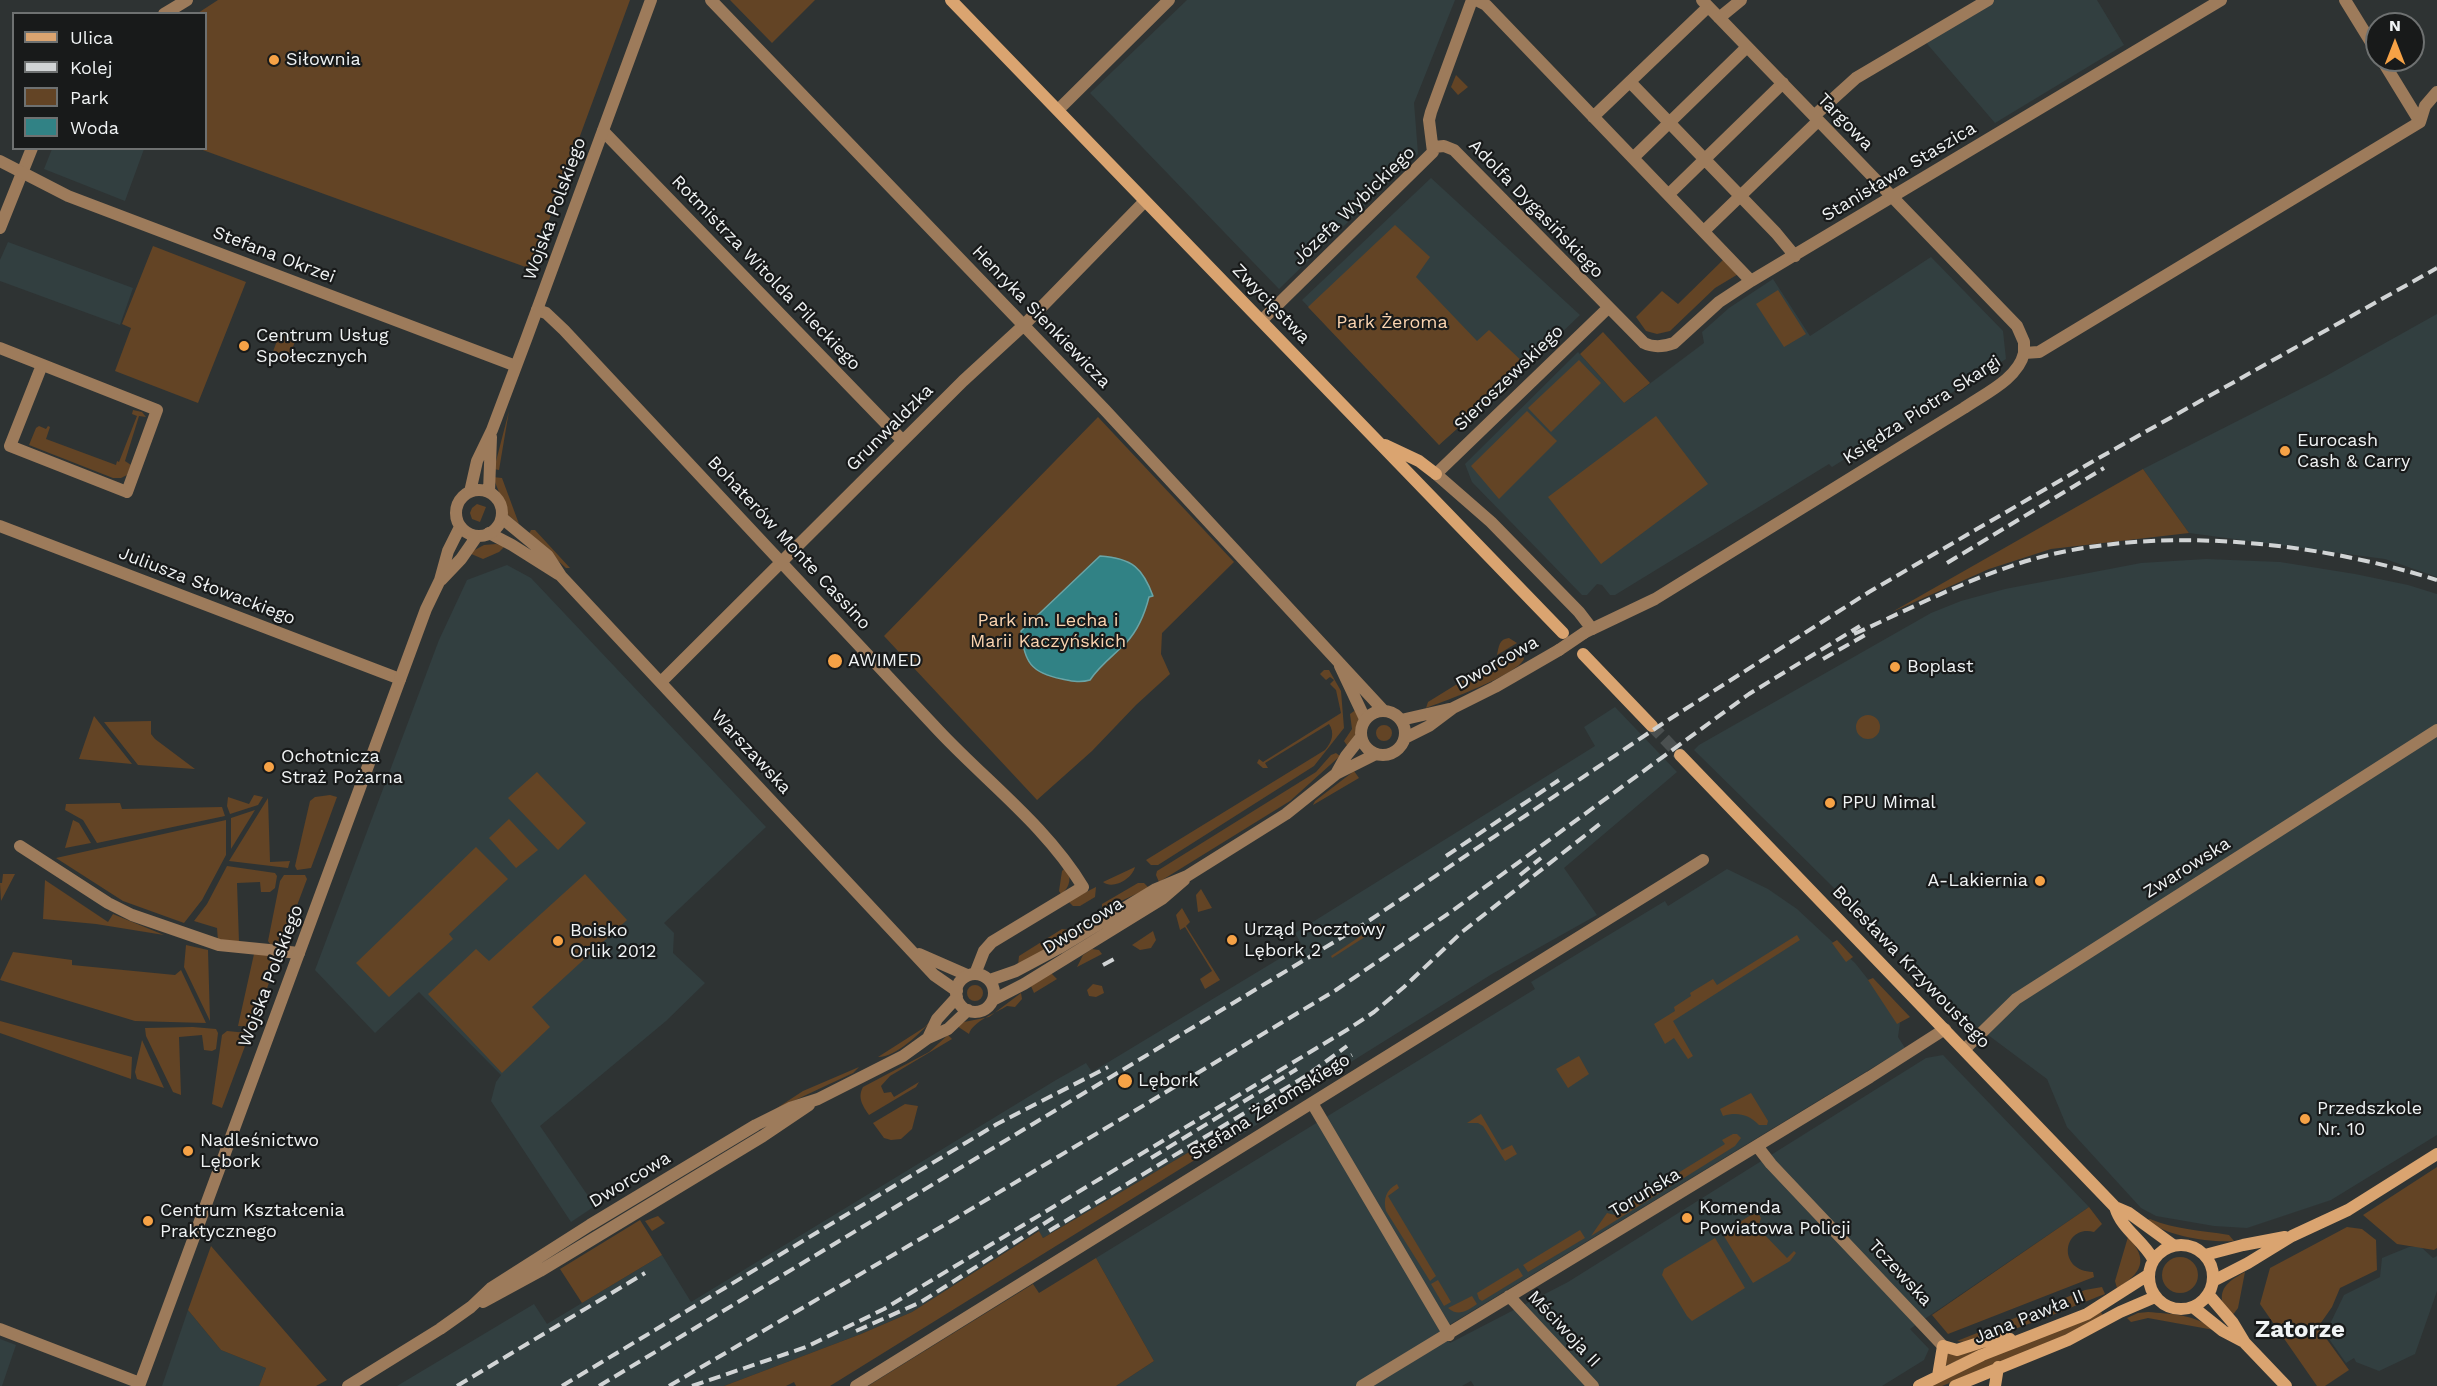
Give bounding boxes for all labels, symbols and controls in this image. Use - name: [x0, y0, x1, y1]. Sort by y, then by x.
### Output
- legend: [12, 12, 207, 150]
- north arrow: [2365, 12, 2425, 72]
- text: N: [2389, 16, 2401, 35]
- text: Ulica: [70, 27, 113, 48]
- place label: Siłownia: [286, 49, 361, 71]
- marker: Siłownia: [267, 53, 281, 67]
- text: Kolej: [70, 57, 113, 78]
- text: Park: [70, 87, 109, 108]
- street label: Targowa: [1812, 89, 1878, 155]
- text: Woda: [70, 117, 119, 138]
- street label: Stanisława Staszica: [1818, 117, 1980, 227]
- street label: Wojska Polskiego: [519, 135, 591, 283]
- street label: Adolfa Dygasińskiego: [1464, 135, 1608, 283]
- street label: Józefa Wybickiego: [1288, 142, 1420, 270]
- street label: Rotmistrza Witolda Pileckiego: [667, 171, 865, 375]
- street label: Stefana Okrzei: [210, 222, 338, 288]
- street label: Henryka Sienkiewicza: [967, 241, 1115, 393]
- street label: Zwycięstwa: [1228, 260, 1314, 348]
- park label: Park Żeroma: [1336, 312, 1448, 334]
- street label: Sieroszewskiego: [1450, 320, 1568, 436]
- place label: Centrum Usług Społecznych: [256, 325, 388, 368]
- marker: Centrum Usług Społecznych: [237, 339, 251, 353]
- street label: Księdza Piotra Skargi: [1839, 351, 2005, 469]
- street label: Grunwaldzka: [842, 380, 938, 476]
- place label: Eurocash Cash & Carry: [2297, 430, 2410, 472]
- marker: Eurocash Cash & Carry: [2278, 444, 2292, 458]
- street label: Bohaterów Monte Cassino: [703, 452, 875, 634]
- street label: Juliusza Słowackiego: [116, 542, 298, 630]
- park label: Park im. Lecha i Marii Kaczyńskich: [970, 610, 1126, 652]
- street label: Dworcowa: [1452, 631, 1542, 695]
- place label: AWIMED: [848, 650, 922, 672]
- marker: AWIMED: [826, 652, 844, 670]
- place label: Boplast: [1907, 656, 1974, 678]
- marker: Boplast: [1888, 660, 1902, 674]
- street label: Warszawska: [706, 705, 796, 799]
- place label: Ochotnicza Straż Pożarna: [281, 746, 403, 789]
- marker: Ochotnicza Straż Pożarna: [262, 760, 276, 774]
- place label: PPU Mimal: [1842, 792, 1936, 814]
- marker: PPU Mimal: [1823, 796, 1837, 810]
- street label: Zwarowska: [2140, 833, 2234, 903]
- place label: A-Lakiernia: [1928, 870, 2028, 892]
- marker: A-Lakiernia: [2033, 874, 2047, 888]
- street label: Bolesława Krzywoustego: [1827, 881, 1995, 1053]
- street label: Dworcowa: [1039, 893, 1127, 959]
- street label: Wojska Polskiego: [234, 902, 308, 1050]
- place label: Urząd Pocztowy Lębork 2: [1244, 919, 1385, 962]
- place label: Boisko Orlik 2012: [570, 920, 657, 962]
- marker: Urząd Pocztowy Lębork 2: [1225, 933, 1239, 947]
- marker: Boisko Orlik 2012: [551, 934, 565, 948]
- street label: Stefana Żeromskiego: [1186, 1049, 1354, 1165]
- place label: Lębork: [1138, 1070, 1199, 1092]
- marker: Lębork: [1116, 1072, 1134, 1090]
- place label: Przedszkole Nr. 10: [2317, 1098, 2422, 1140]
- marker: Przedszkole Nr. 10: [2298, 1112, 2312, 1126]
- place label: Nadleśnictwo Lębork: [200, 1130, 319, 1172]
- marker: Nadleśnictwo Lębork: [181, 1144, 195, 1158]
- street label: Dworcowa: [585, 1147, 675, 1213]
- street label: Toruńska: [1606, 1163, 1684, 1223]
- place label: Komenda Powiatowa Policji: [1699, 1197, 1851, 1240]
- place label: Centrum Kształcenia Praktycznego: [160, 1200, 345, 1242]
- marker: Komenda Powiatowa Policji: [1680, 1211, 1694, 1225]
- marker: Centrum Kształcenia Praktycznego: [141, 1214, 155, 1228]
- street label: Tczewska: [1864, 1235, 1936, 1311]
- street label: Jana Pawła II: [1971, 1285, 2087, 1349]
- street label: Mściwoja II: [1523, 1286, 1605, 1372]
- district label: Zatorze: [2255, 1316, 2345, 1344]

